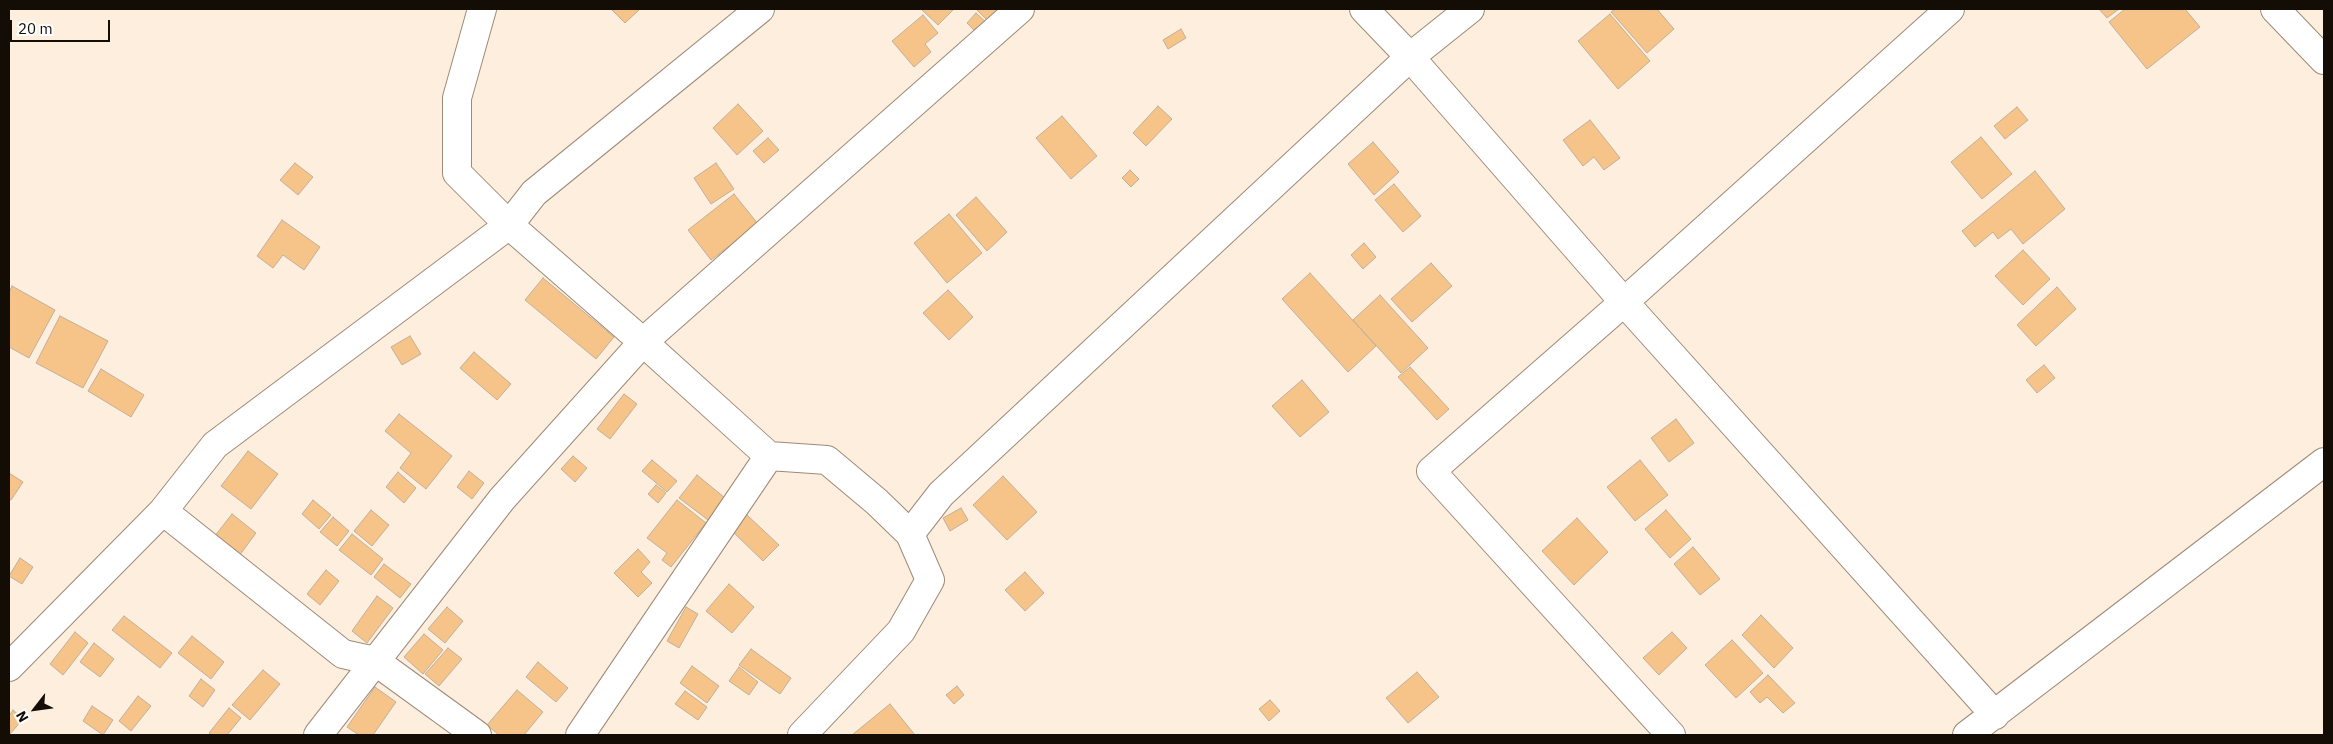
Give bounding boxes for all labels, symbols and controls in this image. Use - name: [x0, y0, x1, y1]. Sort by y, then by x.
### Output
- scale bar: [12, 10, 112, 42]
- text: 20 m: [18, 19, 53, 38]
- north arrow: [10, 684, 60, 734]
- text: N: [12, 708, 32, 725]

